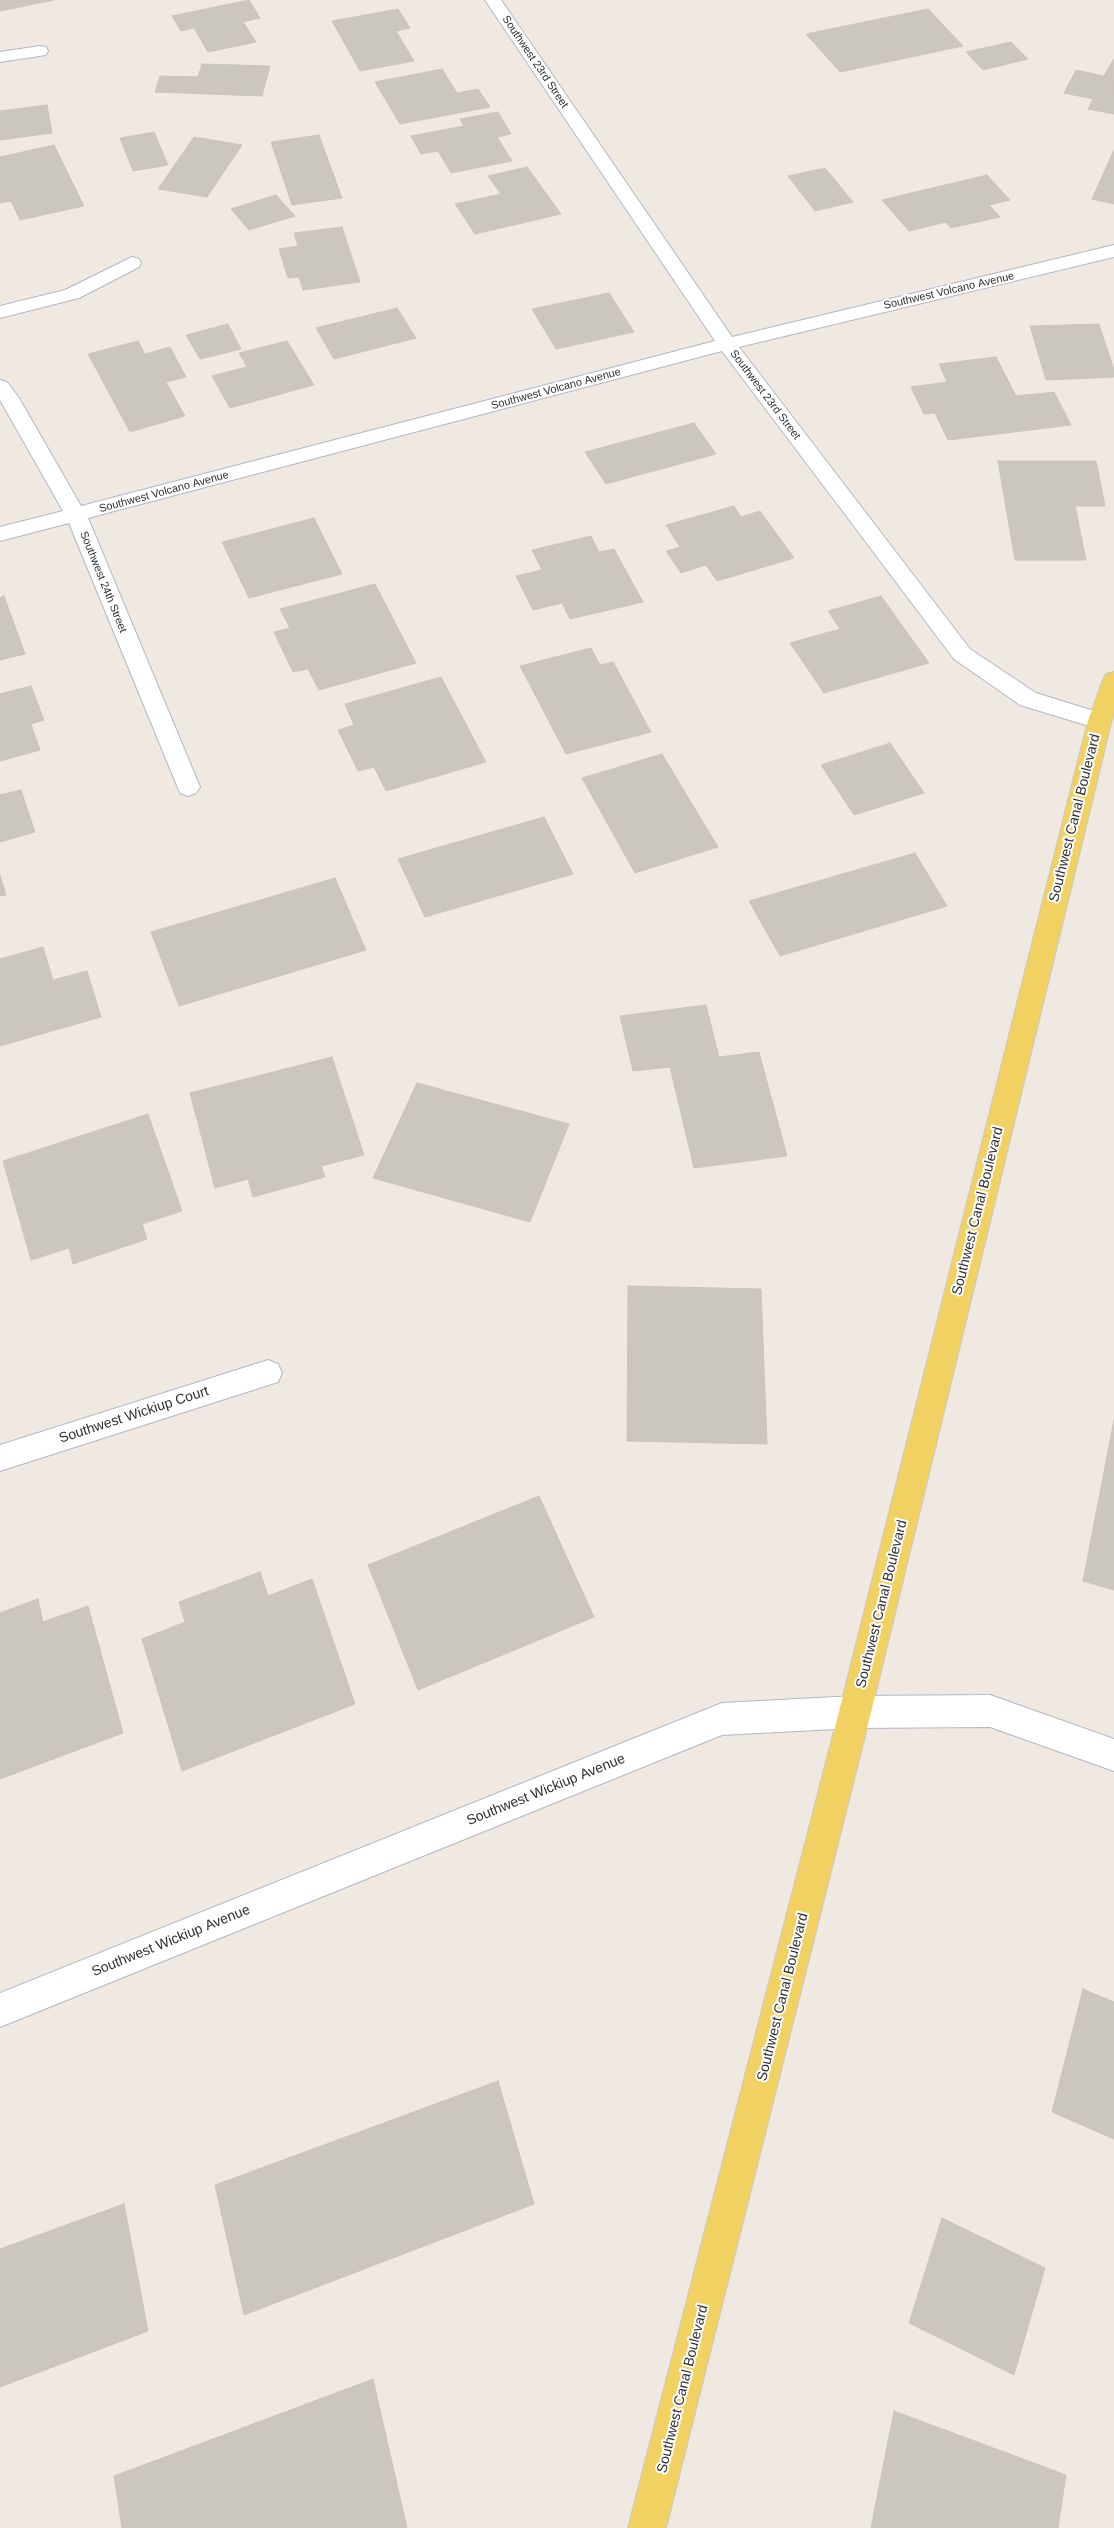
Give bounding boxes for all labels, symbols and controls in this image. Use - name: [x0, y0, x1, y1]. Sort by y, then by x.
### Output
- street label: Southwest 23rd Street: [499, 13, 571, 111]
- street label: Southwest Volcano Avenue: [882, 270, 1016, 312]
- street label: Southwest 23rd Street: [727, 348, 803, 442]
- street label: Southwest Volcano Avenue: [490, 365, 622, 413]
- street label: Southwest Volcano Avenue: [98, 468, 230, 516]
- street label: Southwest 24th Street: [77, 529, 129, 635]
- street label: Southwest Canal Boulevard: [1046, 732, 1104, 904]
- street label: Southwest Canal Boulevard: [949, 1125, 1007, 1297]
- street label: Southwest Wickiup Court: [57, 1383, 211, 1447]
- street label: Southwest Canal Boulevard: [853, 1518, 911, 1690]
- street label: Southwest Wickiup Avenue: [464, 1750, 628, 1830]
- street label: Southwest Wickiup Avenue: [89, 1901, 253, 1981]
- street label: Southwest Canal Boulevard: [754, 1911, 812, 2083]
- street label: Southwest Canal Boulevard: [654, 2303, 712, 2475]

